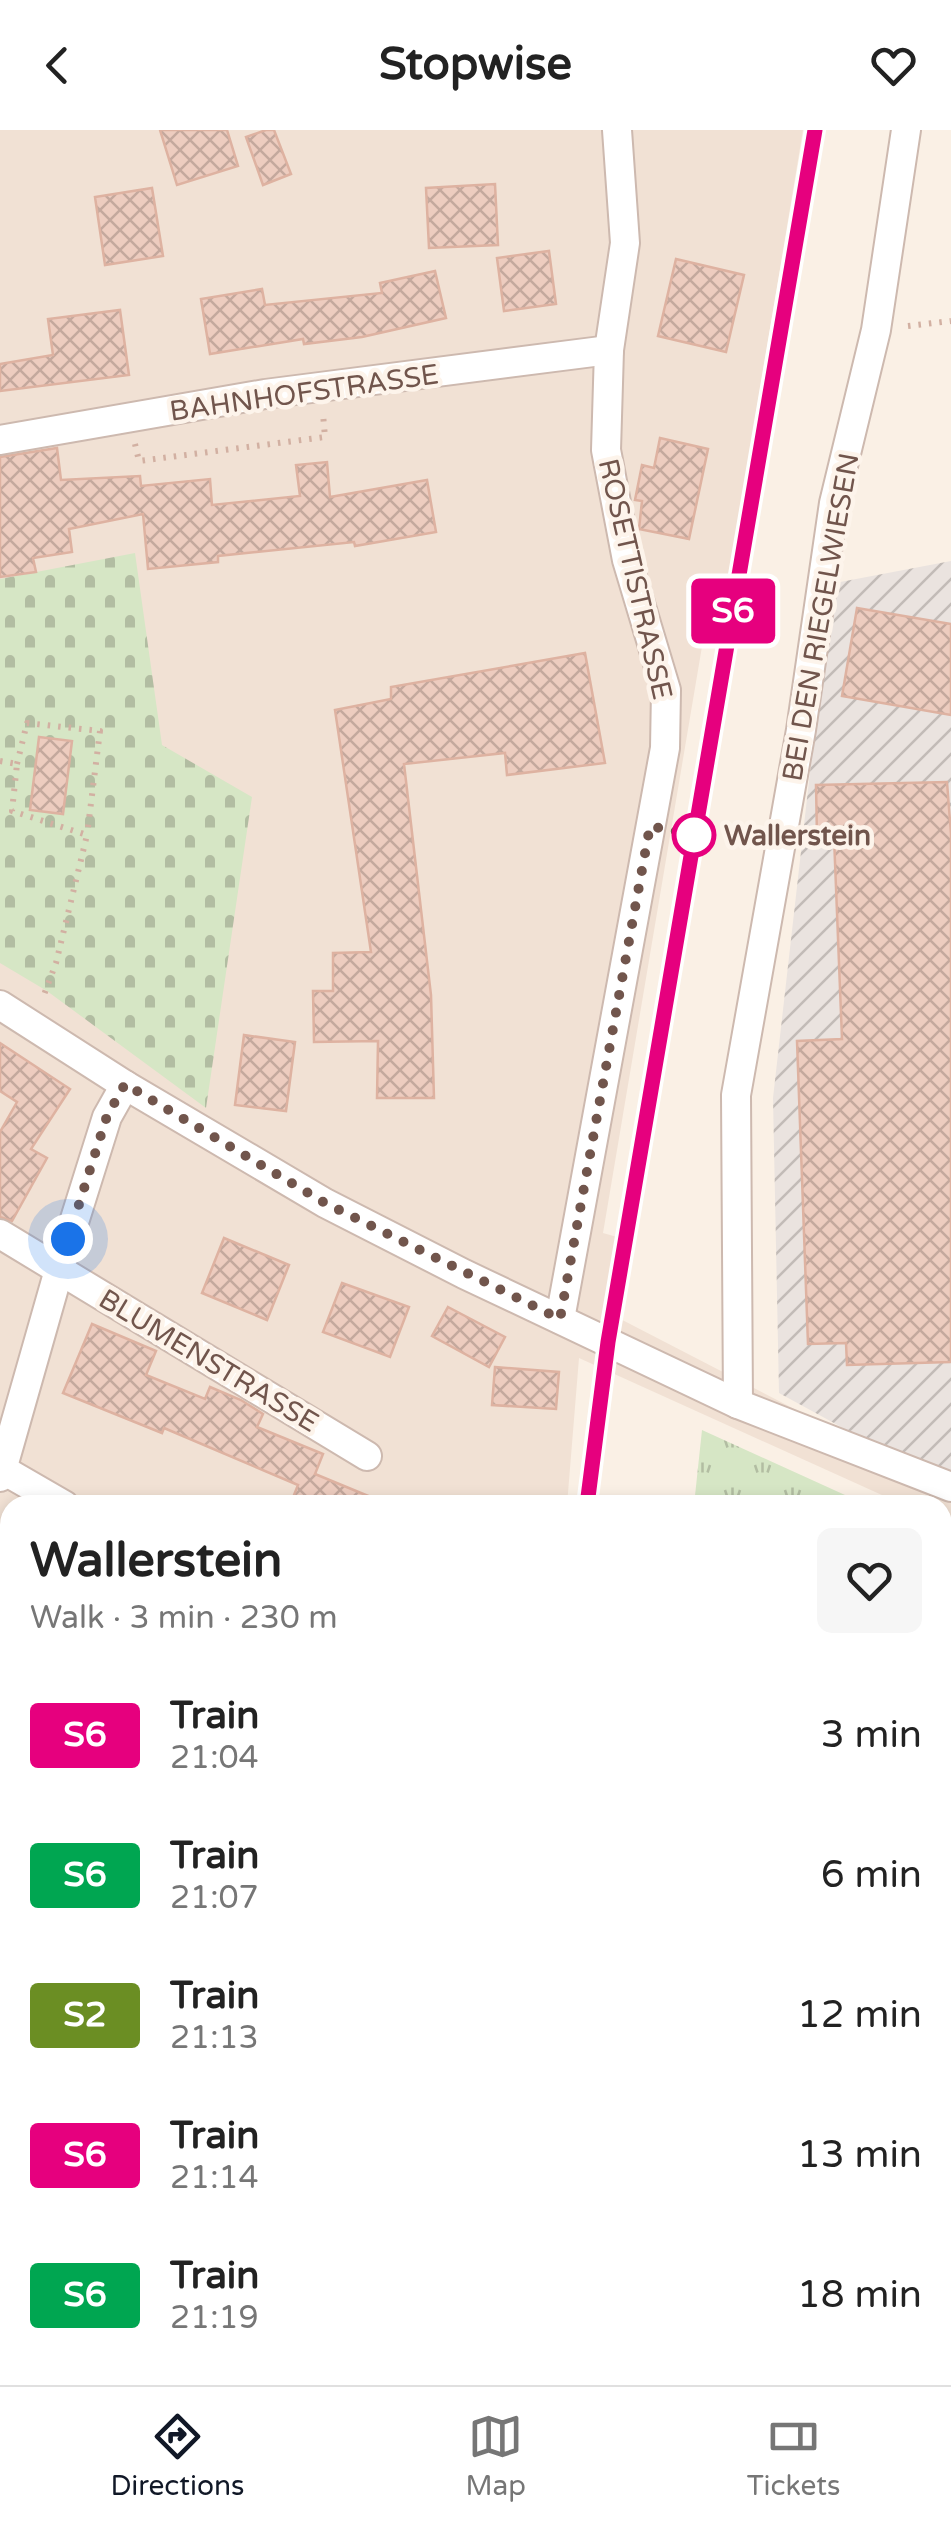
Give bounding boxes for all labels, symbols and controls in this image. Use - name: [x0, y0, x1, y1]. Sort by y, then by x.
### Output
- icon: back: [30, 38, 85, 93]
- text: Stopwise: [379, 38, 572, 92]
- icon: heart: [866, 38, 921, 93]
- street label: BAHNHOFSTRASSE: [167, 357, 441, 429]
- street label: BEI DEN RIEGELWIESEN: [775, 450, 867, 784]
- street label: ROSETTISTRASSE: [591, 455, 679, 703]
- line badge: S6: [688, 578, 778, 644]
- text: S6: [711, 590, 755, 632]
- marker: Wallerstein: [673, 814, 715, 856]
- place label: Wallerstein: [724, 819, 871, 853]
- your location: [43, 1214, 93, 1264]
- street label: BLUMENSTRASSE: [93, 1282, 324, 1440]
- button: heart: [817, 1528, 922, 1633]
- text: Wallerstein: [30, 1532, 282, 1590]
- text: Walk · 3 min · 230 m: [30, 1599, 338, 1637]
- text: Train: [170, 1693, 259, 1739]
- text: 3 min: [821, 1712, 922, 1758]
- text: S6: [63, 1714, 107, 1756]
- text: 21:04: [170, 1739, 259, 1777]
- text: Train: [170, 1833, 259, 1879]
- text: 6 min: [821, 1852, 922, 1898]
- text: S6: [63, 1854, 107, 1896]
- text: 21:07: [170, 1879, 259, 1917]
- text: Train: [170, 1973, 259, 2019]
- text: 12 min: [797, 1992, 922, 2038]
- text: S2: [63, 1994, 107, 2036]
- text: 21:13: [170, 2019, 259, 2057]
- text: Train: [170, 2113, 259, 2159]
- text: 13 min: [797, 2132, 922, 2178]
- text: S6: [63, 2134, 107, 2176]
- text: 21:14: [170, 2159, 259, 2197]
- text: Train: [170, 2253, 259, 2299]
- text: 18 min: [797, 2272, 922, 2318]
- text: S6: [63, 2274, 107, 2316]
- text: 21:19: [170, 2299, 259, 2337]
- tab: Directions: [110, 2409, 244, 2503]
- tab: Map: [465, 2409, 526, 2503]
- tab: Tickets: [747, 2409, 840, 2503]

